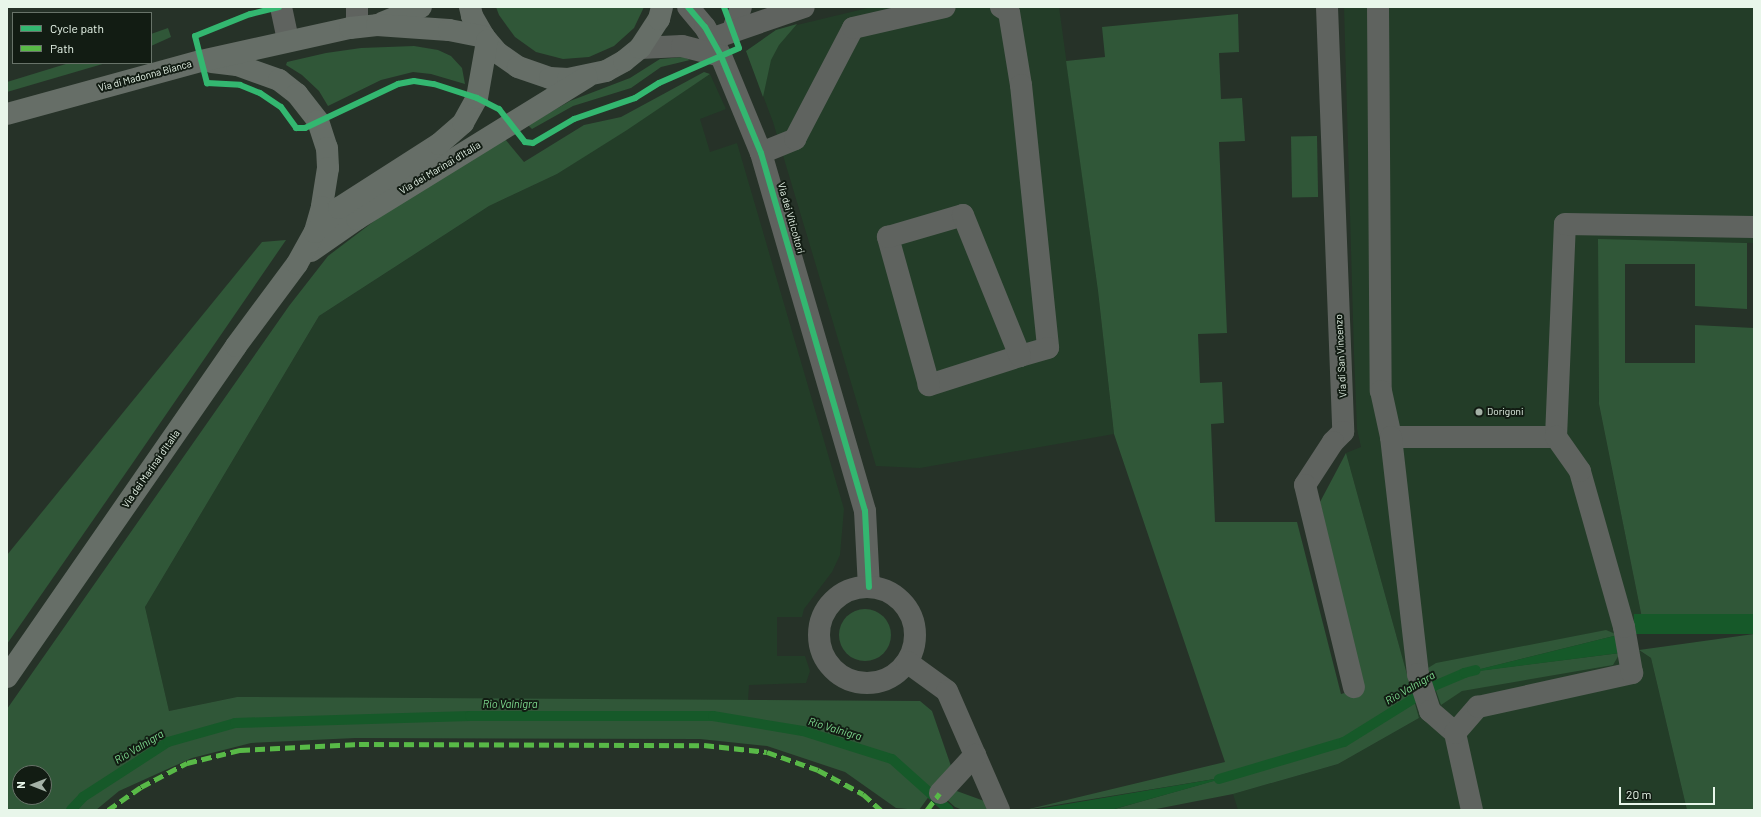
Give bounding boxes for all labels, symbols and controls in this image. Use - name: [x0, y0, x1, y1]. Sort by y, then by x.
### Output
- legend: [12, 12, 152, 64]
- text: Cycle path: [50, 21, 104, 35]
- text: Path: [50, 41, 74, 55]
- street label: Via di Madonna Bianca: [97, 58, 193, 94]
- street label: Via dei Marinai d'Italia: [397, 139, 483, 197]
- street label: Via dei Viticoltori: [775, 181, 807, 255]
- street label: Via di San Vincenzo: [1333, 314, 1349, 398]
- place label: Dorigoni: [1487, 406, 1524, 418]
- marker: Dorigoni: [1474, 407, 1484, 417]
- street label: Via dei Marinai d'Italia: [120, 428, 182, 510]
- water label: Rio Valnigra: [1383, 669, 1437, 707]
- water label: Rio Valnigra: [482, 697, 538, 711]
- water label: Rio Valnigra: [807, 715, 863, 743]
- water label: Rio Valnigra: [112, 727, 166, 767]
- north arrow: [12, 765, 52, 805]
- scale bar: [1621, 779, 1717, 805]
- text: N: [14, 781, 27, 789]
- text: 20 m: [1626, 787, 1652, 801]

